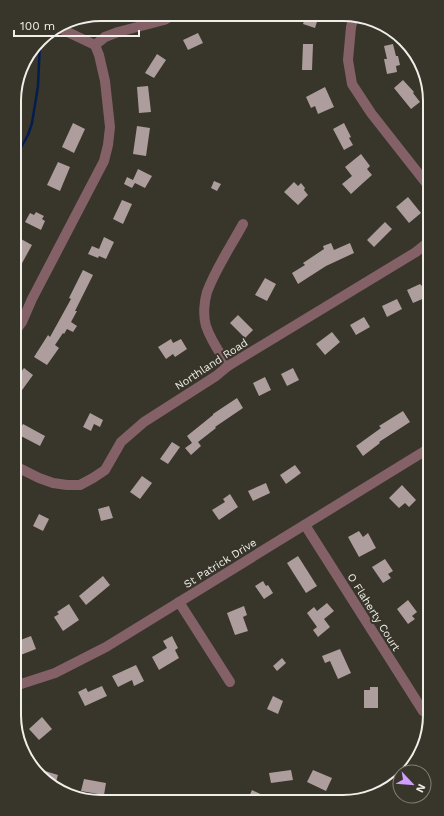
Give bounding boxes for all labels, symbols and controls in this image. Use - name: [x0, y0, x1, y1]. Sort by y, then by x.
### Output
- scale bar: [14, 12, 139, 38]
- text: 100 m: [20, 19, 55, 33]
- street label: Northland Road: [172, 336, 250, 393]
- street label: St Patrick Drive: [181, 536, 259, 591]
- street label: O Flaherty Court: [344, 571, 403, 654]
- north arrow: [392, 764, 432, 804]
- text: N: [413, 782, 428, 795]

